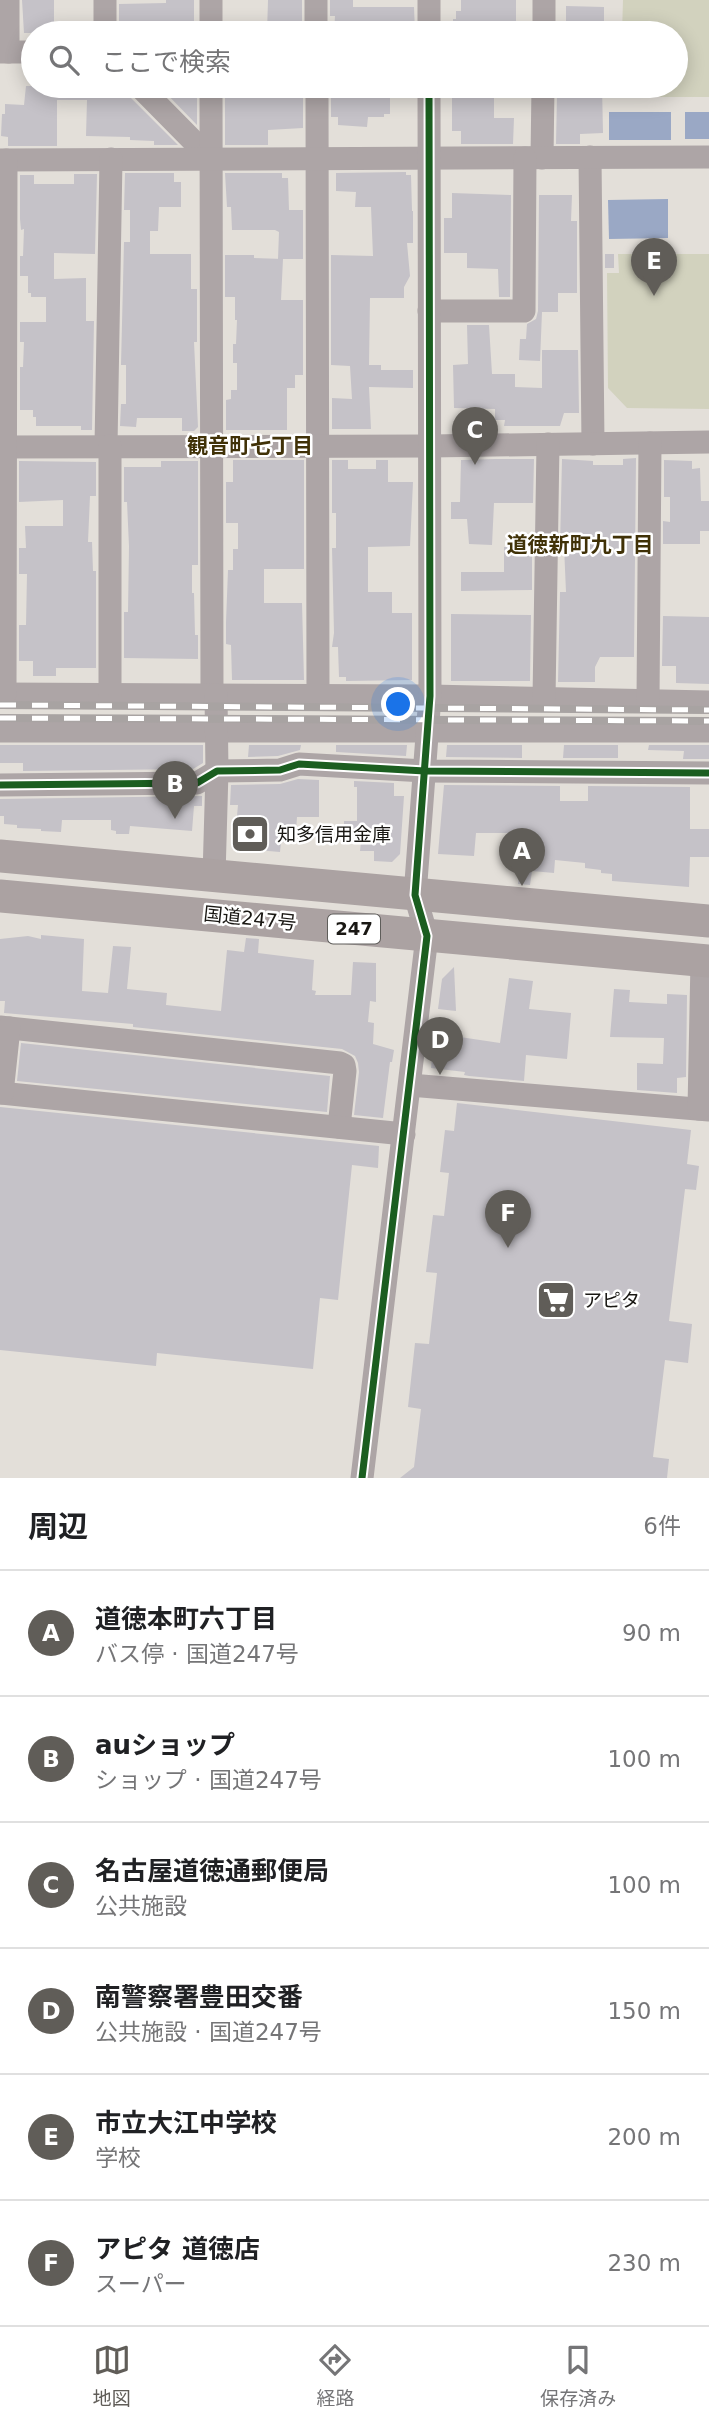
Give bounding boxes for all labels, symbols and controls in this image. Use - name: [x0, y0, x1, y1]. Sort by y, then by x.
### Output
- search box: [21, 21, 688, 98]
- icon: search: [45, 41, 83, 79]
- text: ここで検索: [101, 47, 231, 77]
- pin: E: [631, 238, 677, 296]
- pin: C: [452, 407, 498, 465]
- district label: 観音町七丁目: [187, 434, 313, 458]
- district label: 道徳新町九丁目: [507, 533, 654, 557]
- your location: [381, 687, 415, 721]
- pin: B: [152, 761, 198, 819]
- bank icon: 知多信用金庫: [229, 813, 271, 855]
- place label: 知多信用金庫: [277, 823, 391, 845]
- pin: A: [499, 828, 545, 886]
- street label: 国道247号: [202, 902, 298, 934]
- road number: 247: [328, 914, 380, 944]
- pin: D: [417, 1017, 463, 1075]
- pin: F: [485, 1190, 531, 1248]
- supermarket icon: アピタ: [535, 1279, 577, 1321]
- place label: アピタ: [583, 1289, 640, 1311]
- text: 周辺: [28, 1509, 88, 1544]
- text: 6件: [643, 1513, 681, 1539]
- text: 道徳本町六丁目: [95, 1604, 277, 1634]
- text: A: [42, 1620, 60, 1646]
- text: 90 m: [622, 1620, 681, 1646]
- text: バス停 · 国道247号: [95, 1641, 299, 1667]
- text: auショップ: [95, 1730, 235, 1760]
- text: B: [42, 1746, 60, 1772]
- text: 100 m: [607, 1746, 681, 1772]
- text: ショップ · 国道247号: [95, 1767, 322, 1793]
- text: 名古屋道徳通郵便局: [95, 1856, 329, 1886]
- text: C: [43, 1872, 59, 1898]
- text: 100 m: [607, 1872, 681, 1898]
- text: 公共施設: [95, 1893, 187, 1919]
- text: 南警察署豊田交番: [95, 1982, 303, 2012]
- text: D: [41, 1998, 61, 2024]
- text: 150 m: [607, 1998, 681, 2024]
- text: 公共施設 · 国道247号: [95, 2019, 322, 2045]
- text: 市立大江中学校: [95, 2108, 277, 2138]
- text: E: [43, 2124, 59, 2150]
- text: 200 m: [607, 2124, 681, 2150]
- text: 学校: [95, 2145, 141, 2171]
- text: アピタ 道徳店: [95, 2234, 260, 2264]
- text: F: [43, 2250, 59, 2276]
- text: 230 m: [607, 2250, 681, 2276]
- text: スーパー: [95, 2271, 187, 2297]
- tab: 地図: [93, 2341, 131, 2410]
- tab: 経路: [316, 2341, 354, 2410]
- tab: 保存済み: [540, 2341, 616, 2410]

